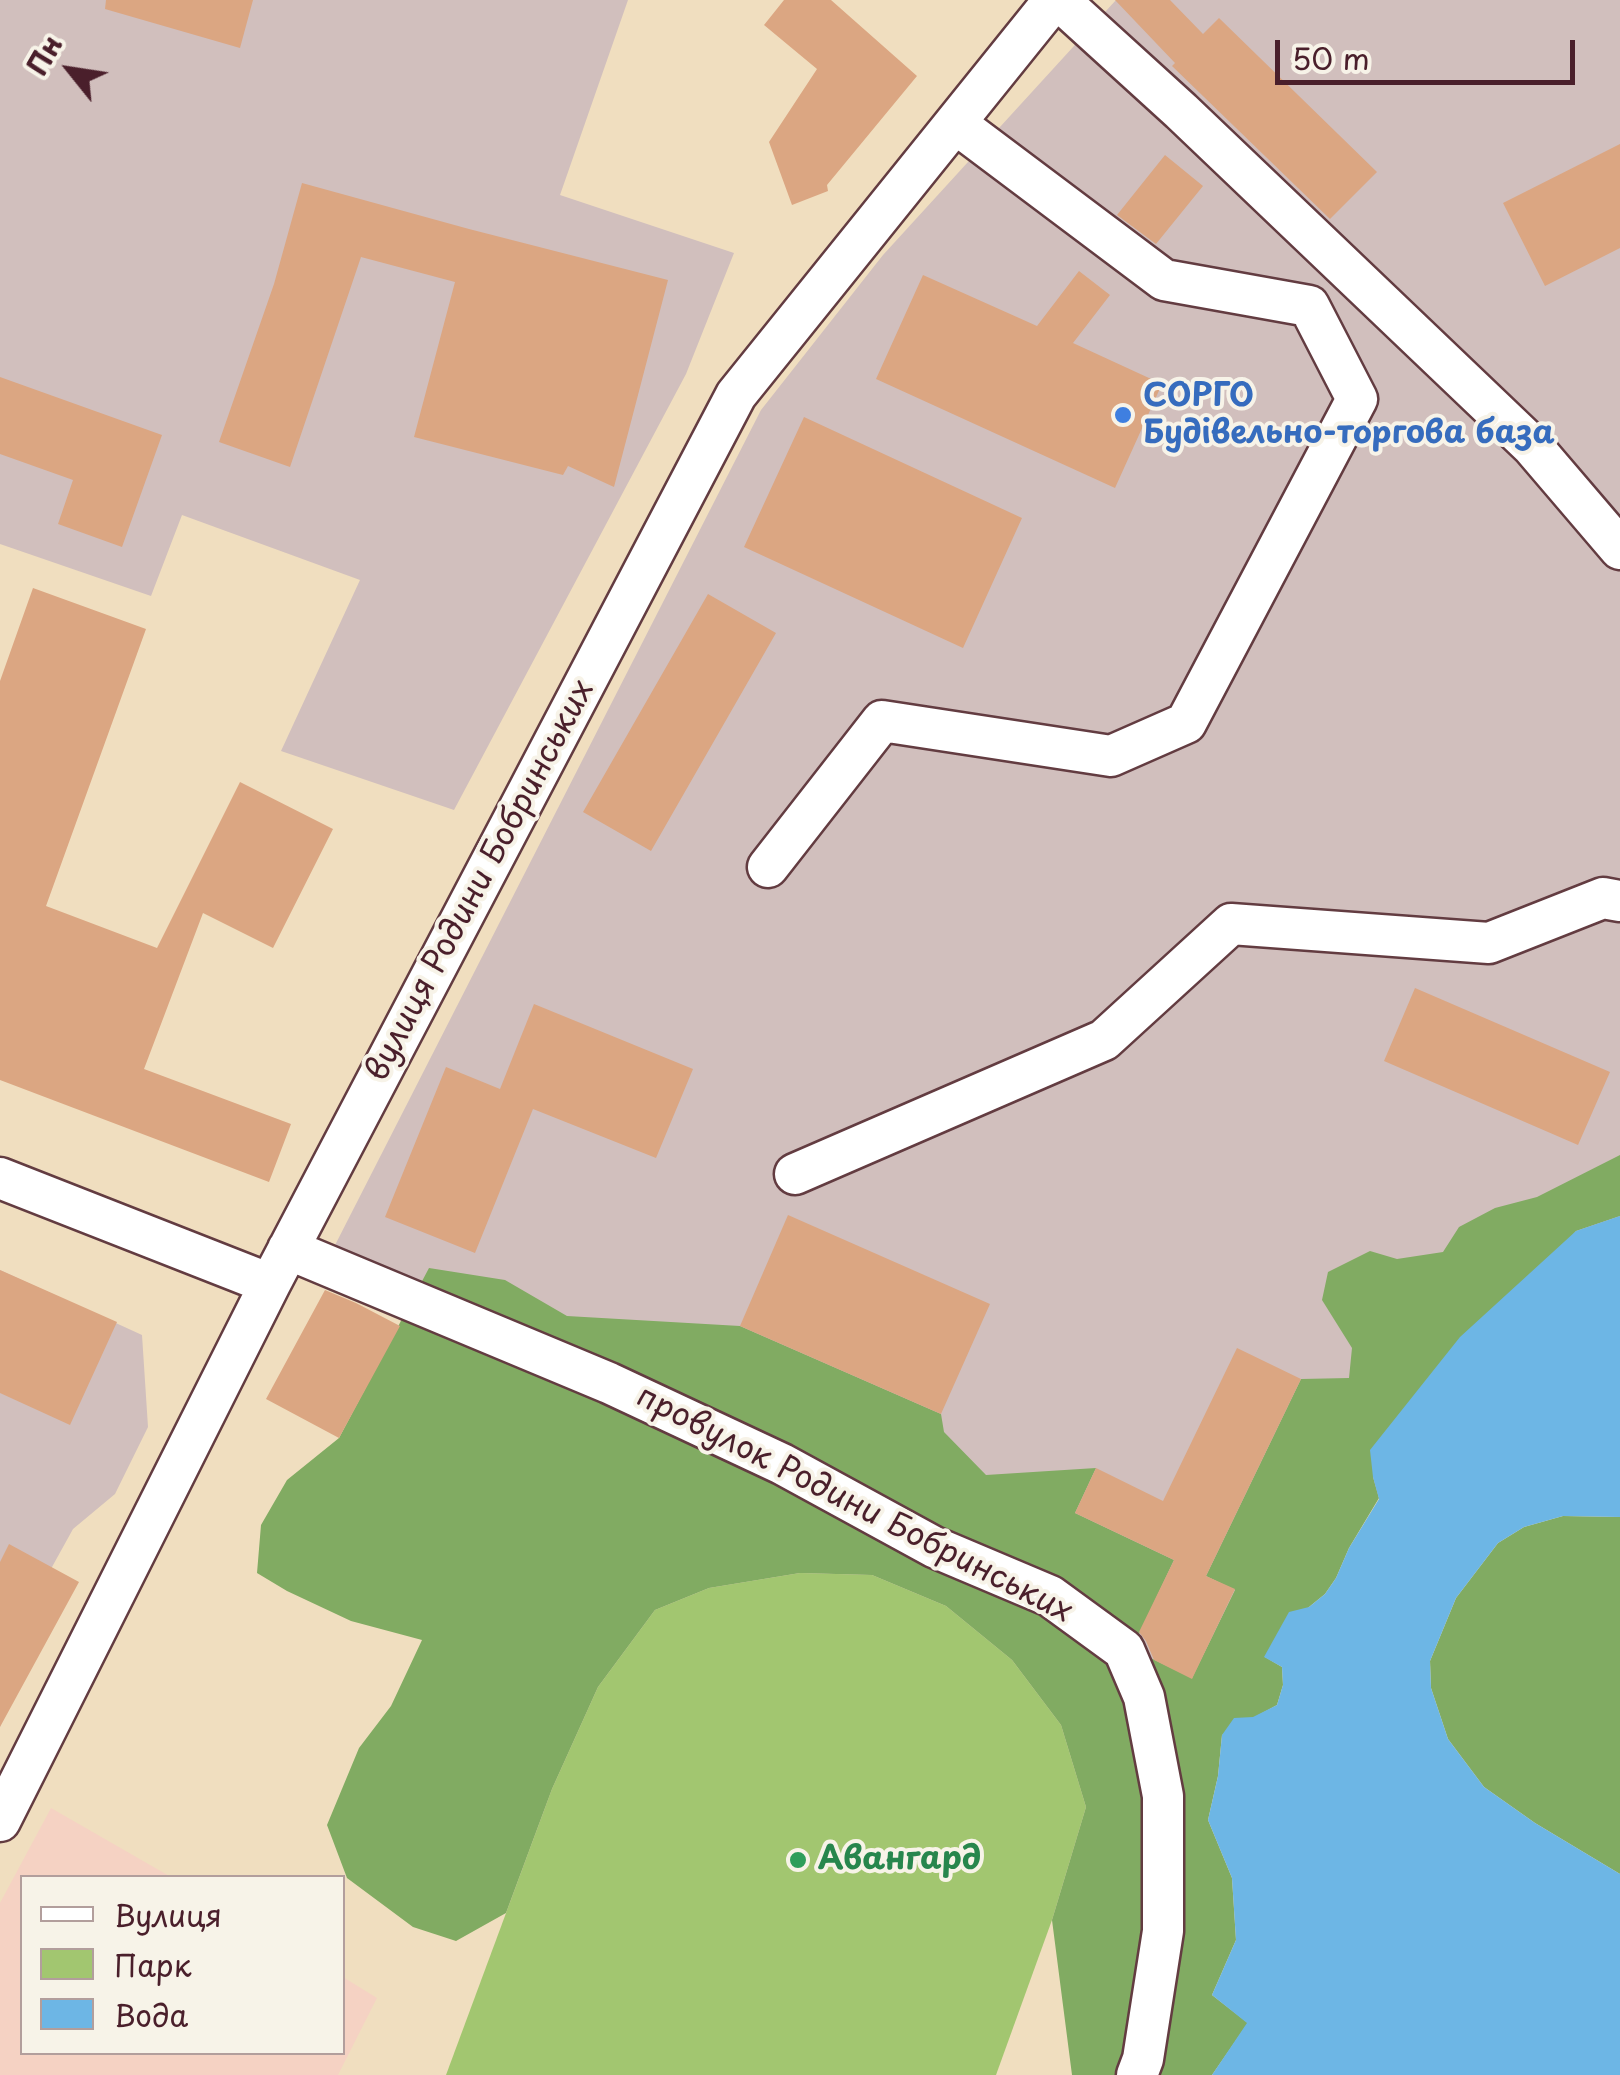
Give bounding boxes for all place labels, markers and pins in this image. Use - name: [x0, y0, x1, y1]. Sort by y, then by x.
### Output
- place label: СОРГО Будівельно-торгова база: [1143, 378, 1555, 453]
- marker: СОРГО Будівельно-торгова база: [1112, 404, 1134, 426]
- place label: Авангард: [818, 1841, 981, 1879]
- marker: Авангард: [787, 1849, 809, 1871]

